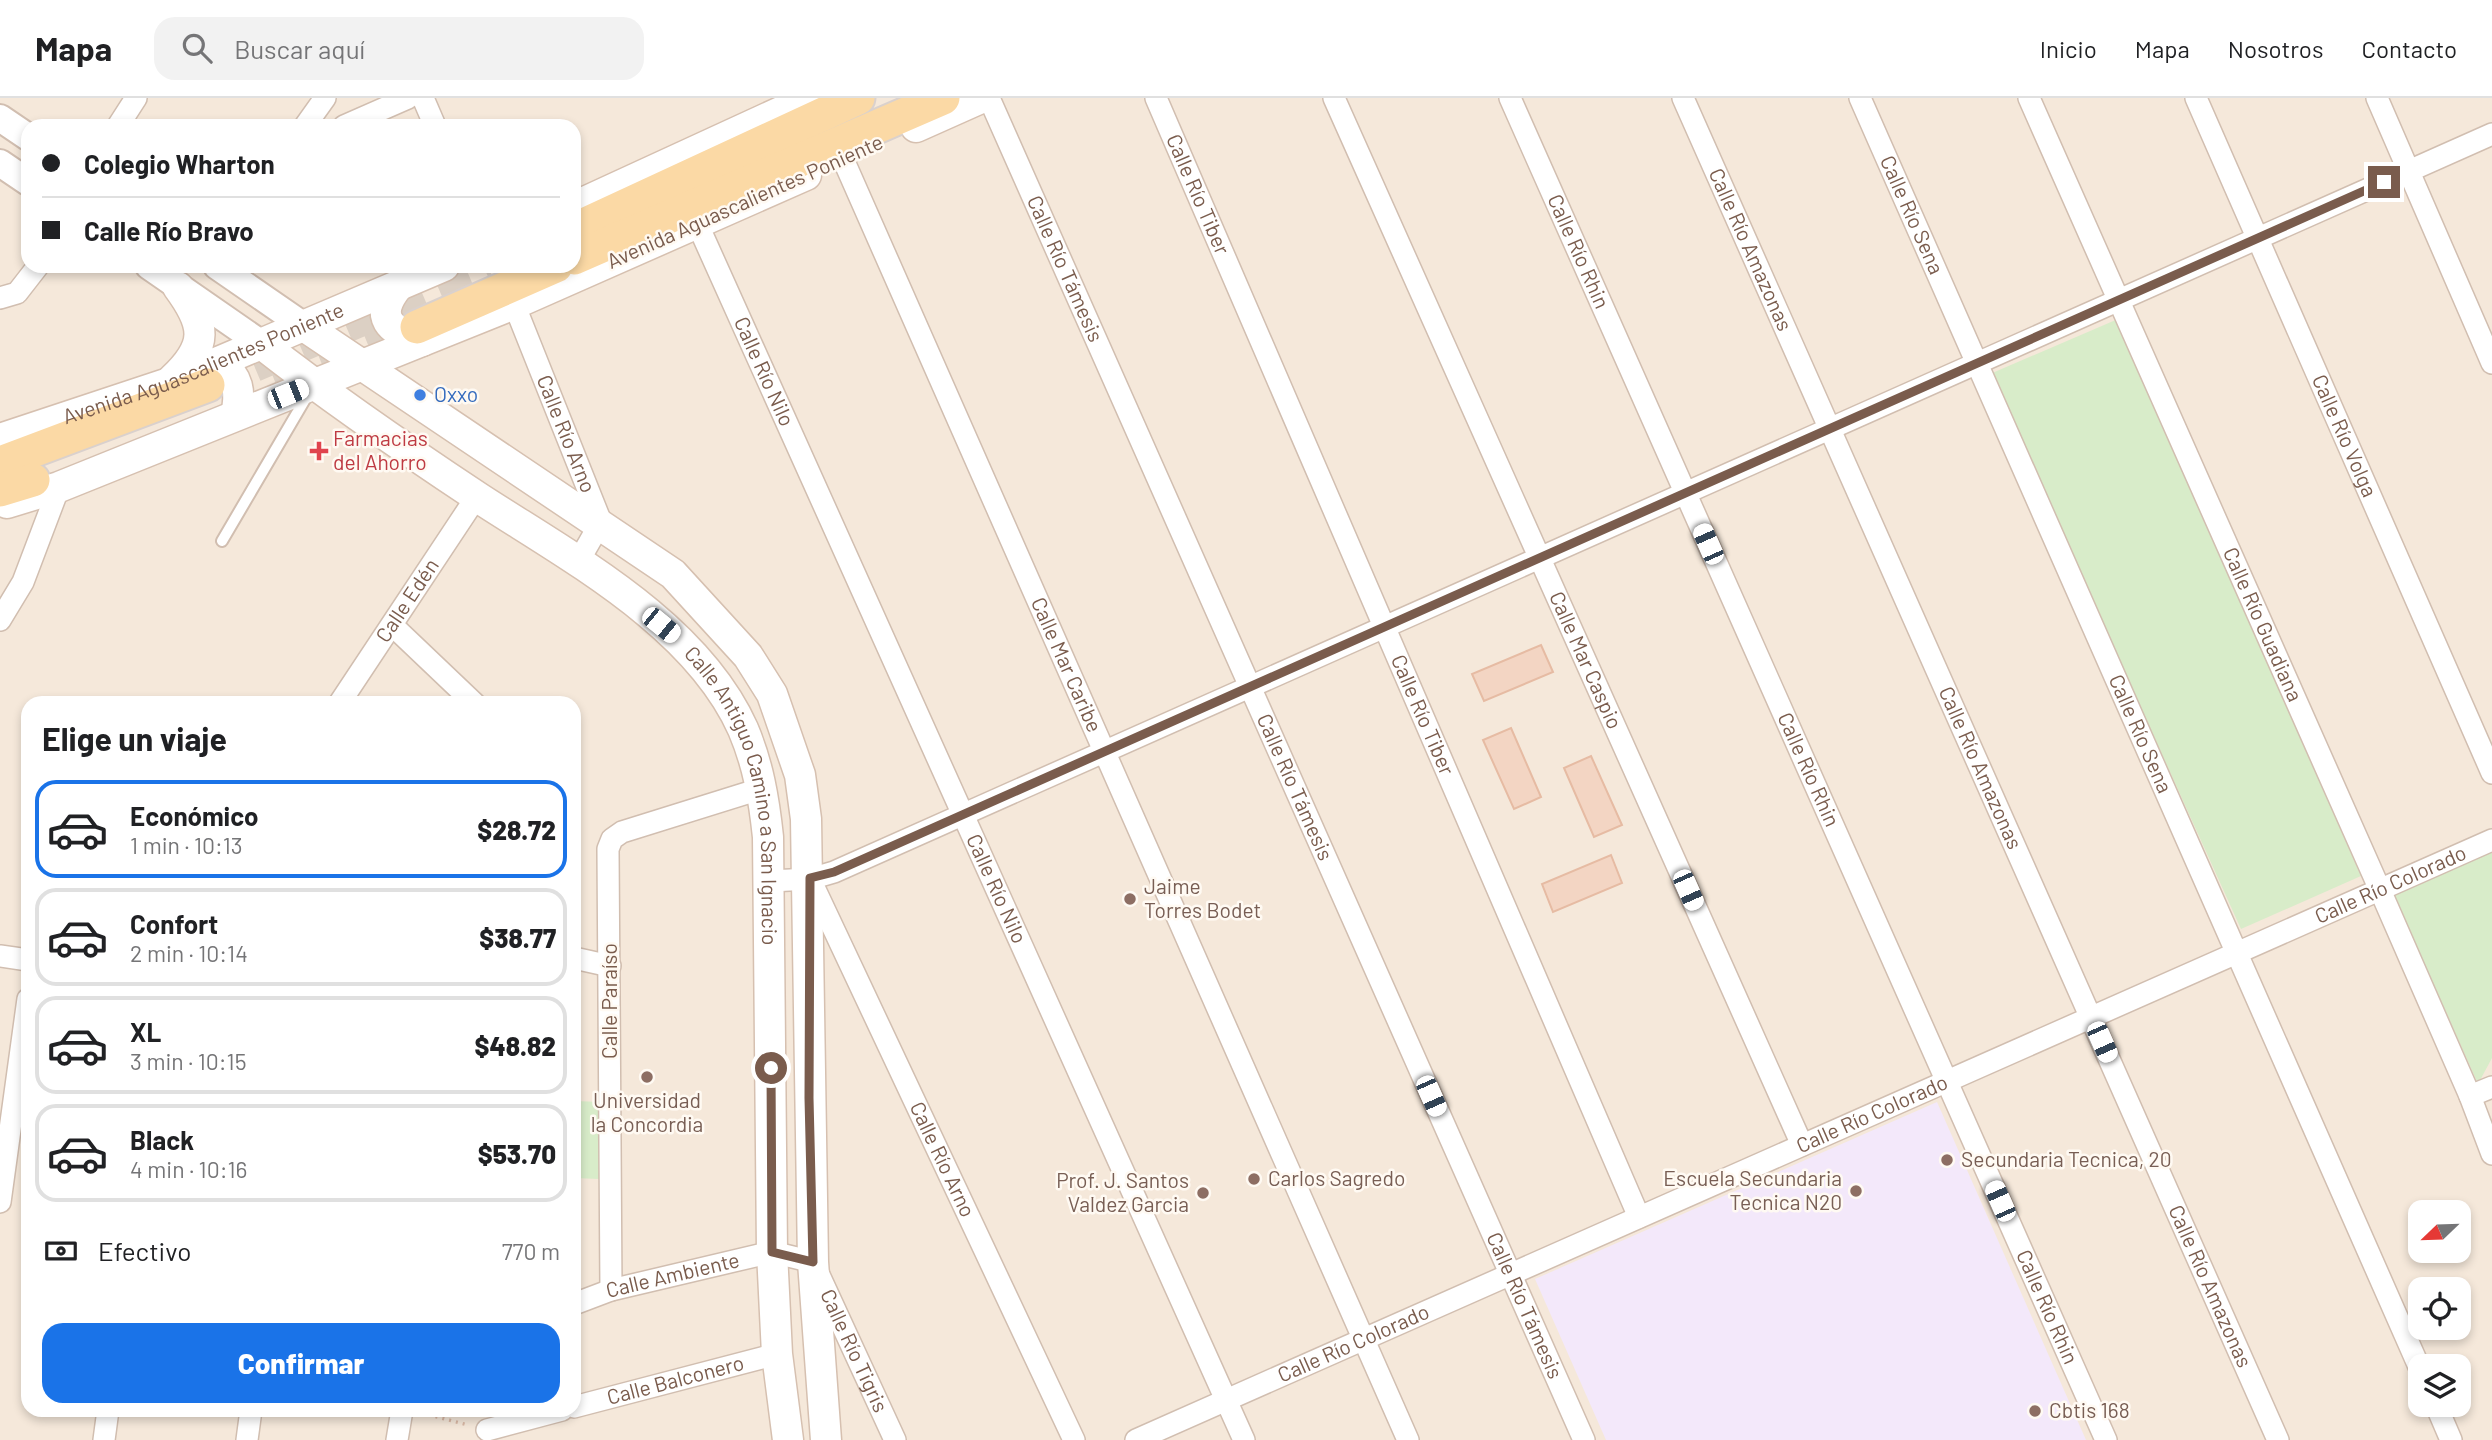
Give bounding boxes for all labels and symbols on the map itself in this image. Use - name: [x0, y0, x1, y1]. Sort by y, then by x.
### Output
- street label: Avenida Aguascalientes Poniente: [602, 128, 886, 273]
- street label: Calle Río Tiber: [1162, 130, 1236, 258]
- street label: Calle Río Sena: [1876, 151, 1950, 278]
- street label: Calle Río Amazonas: [1705, 164, 1799, 334]
- route end: [2368, 166, 2400, 198]
- street label: Calle Río Rhin: [1543, 190, 1616, 312]
- street label: Calle Río Támesis: [1023, 191, 1110, 345]
- street label: Avenida Aguascalientes Poniente: [59, 296, 347, 428]
- street label: Calle Río Nilo: [730, 312, 801, 430]
- street label: Calle Río Volga: [2308, 370, 2383, 500]
- street label: Calle Río Arno: [533, 371, 602, 496]
- car: [265, 376, 312, 412]
- place label: Oxxo: [434, 381, 478, 406]
- marker: Oxxo: [412, 387, 428, 403]
- place label: Farmacias del Ahorro: [333, 425, 428, 474]
- marker: Farmacias del Ahorro: [311, 443, 327, 459]
- car: [1690, 521, 1727, 567]
- street label: Calle Río Guadiana: [2219, 543, 2309, 705]
- street label: Calle Edén: [370, 553, 443, 646]
- street label: Calle Mar Caspio: [1545, 587, 1628, 732]
- street label: Calle Mar Caribe: [1027, 593, 1108, 736]
- car: [639, 604, 684, 646]
- street label: Calle Antiguo Camino a San Ignacio: [680, 640, 783, 945]
- street label: Calle Río Tiber: [1387, 650, 1461, 779]
- street label: Calle Río Sena: [2105, 670, 2179, 797]
- street label: Calle Río Amazonas: [1935, 682, 2028, 853]
- street label: Calle Río Rhin: [1773, 708, 1846, 830]
- street label: Calle Río Támesis: [1253, 710, 1339, 864]
- street label: Calle Río Nilo: [962, 830, 1033, 947]
- street label: Calle Río Colorado: [2310, 839, 2470, 928]
- car: [1670, 867, 1707, 913]
- place label: Jaime Torres Bodet: [1144, 873, 1261, 922]
- marker: Jaime Torres Bodet: [1122, 891, 1138, 907]
- street label: Calle Paraíso: [596, 943, 621, 1059]
- car: [2084, 1019, 2121, 1065]
- route start: [755, 1052, 787, 1084]
- street label: Calle Río Colorado: [1792, 1068, 1951, 1157]
- marker: Universidad la Concordia: [639, 1069, 655, 1085]
- car: [1413, 1073, 1450, 1119]
- place label: Universidad la Concordia: [591, 1087, 703, 1136]
- street label: Calle Río Arno: [906, 1097, 981, 1221]
- place label: Secundaria Tecnica, 20: [1961, 1146, 2172, 1171]
- marker: Secundaria Tecnica, 20: [1939, 1152, 1955, 1168]
- place label: Carlos Sagredo: [1268, 1165, 1405, 1190]
- place label: Escuela Secundaria Tecnica N20: [1663, 1165, 1842, 1214]
- place label: Prof. J. Santos Valdez Garcia: [1056, 1167, 1189, 1216]
- marker: Carlos Sagredo: [1246, 1171, 1262, 1187]
- car: [1982, 1178, 2019, 1224]
- marker: Escuela Secundaria Tecnica N20: [1848, 1183, 1864, 1199]
- marker: Prof. J. Santos Valdez Garcia: [1195, 1185, 1211, 1201]
- north arrow: [2408, 1200, 2471, 1264]
- street label: Calle Río Amazonas: [2164, 1201, 2258, 1371]
- street label: Calle Río Támesis: [1482, 1228, 1569, 1382]
- street label: Calle Ambiente: [603, 1246, 742, 1302]
- street label: Calle Río Rhin: [2012, 1246, 2085, 1367]
- street label: Calle Río Tigris: [816, 1285, 894, 1416]
- street label: Calle Río Colorado: [1273, 1298, 1433, 1387]
- street label: Calle Balconero: [604, 1349, 746, 1409]
- place label: Cbtis 168: [2049, 1397, 2130, 1422]
- marker: Cbtis 168: [2027, 1403, 2043, 1419]

